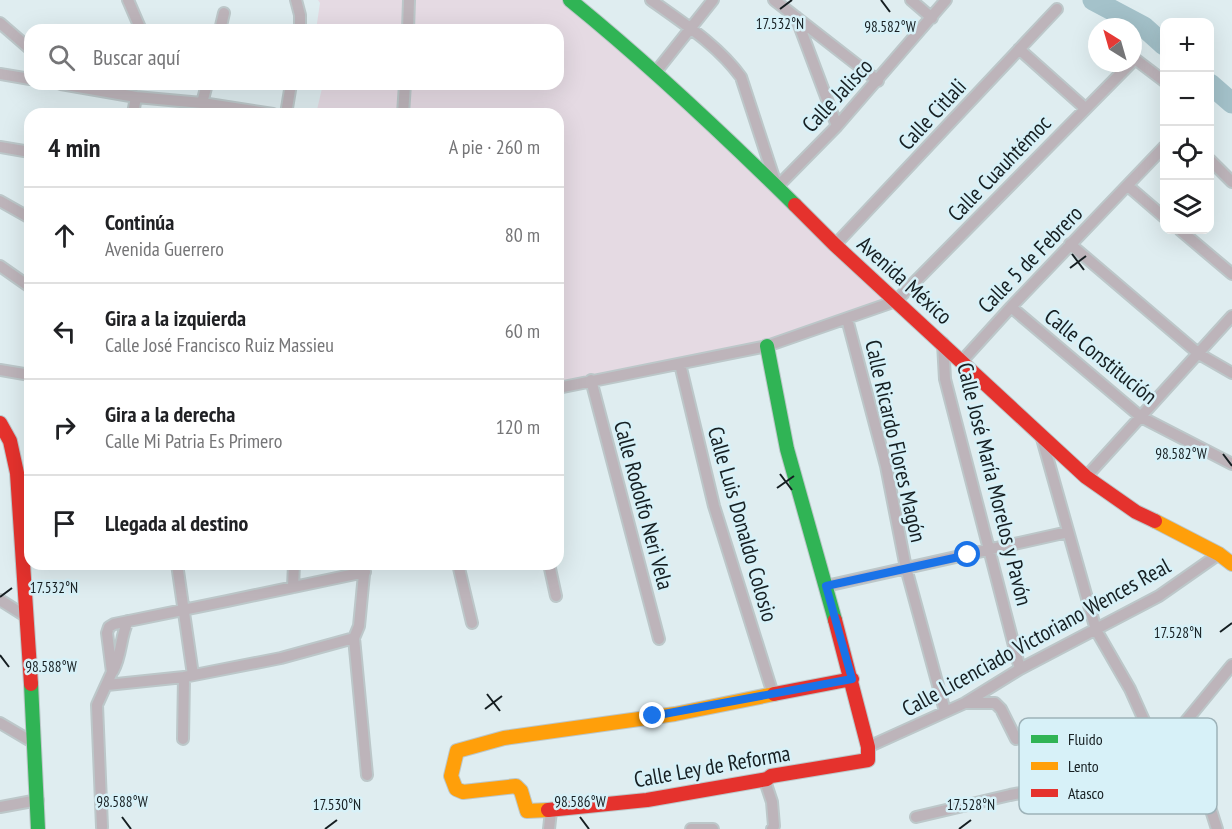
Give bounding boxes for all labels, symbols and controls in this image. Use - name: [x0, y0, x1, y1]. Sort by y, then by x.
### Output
- text: 17.532°N: [756, 14, 804, 33]
- text: 98.582°W: [864, 17, 916, 36]
- north arrow: [1088, 18, 1142, 72]
- map controls: [1160, 18, 1214, 234]
- button: +: [1160, 18, 1214, 72]
- search box: [24, 24, 564, 90]
- icon: search: [45, 41, 78, 74]
- text: Buscar aquí: [93, 43, 180, 71]
- street label: Calle Jalisco: [796, 52, 878, 138]
- button: −: [1160, 72, 1214, 126]
- street label: Calle Citlali: [892, 73, 972, 155]
- street label: Calle Cuauhtémoc: [941, 109, 1057, 227]
- button: locate: [1160, 126, 1214, 180]
- text: 4 min: [48, 131, 101, 164]
- text: A pie · 260 m: [449, 134, 540, 160]
- button: layers: [1160, 180, 1214, 234]
- street label: Calle 5 de Febrero: [972, 199, 1088, 319]
- text: Continúa: [105, 208, 174, 236]
- icon: ahead: [48, 219, 81, 252]
- text: 80 m: [505, 222, 540, 248]
- street label: Avenida México: [852, 230, 958, 330]
- text: Avenida Guerrero: [105, 236, 224, 262]
- street label: Calle Constitución: [1039, 302, 1163, 410]
- text: Gira a la izquierda: [105, 304, 246, 332]
- icon: left: [48, 315, 81, 348]
- text: 60 m: [505, 318, 540, 344]
- text: Calle José Francisco Ruiz Massieu: [105, 332, 334, 358]
- street label: Calle Ricardo Flores Magón: [859, 337, 933, 545]
- street label: Calle José María Morelos y Pavón: [951, 360, 1039, 608]
- text: Gira a la derecha: [105, 400, 235, 428]
- icon: right: [48, 411, 81, 444]
- text: 120 m: [496, 414, 540, 440]
- street label: Calle Rodolfo Neri Vela: [608, 418, 680, 592]
- street label: Calle Luis Donaldo Colosio: [702, 423, 784, 625]
- text: Calle Mi Patria Es Primero: [105, 428, 282, 454]
- text: 98.582°W: [1155, 444, 1207, 463]
- icon: arrive: [48, 507, 81, 540]
- text: Llegada al destino: [105, 509, 248, 537]
- route start: [954, 541, 980, 567]
- street label: Calle Licenciado Victoriano Wences Real: [897, 551, 1176, 723]
- text: 17.532°N: [30, 578, 78, 597]
- text: 17.528°N: [1154, 623, 1202, 642]
- text: 98.588°W: [25, 657, 77, 676]
- route end: [639, 702, 665, 728]
- legend: [1019, 718, 1217, 814]
- text: Fluido: [1068, 729, 1103, 749]
- street label: Calle Ley de Reforma: [632, 738, 792, 794]
- text: Lento: [1068, 756, 1099, 776]
- text: Atasco: [1068, 783, 1104, 803]
- text: 98.588°W: [96, 792, 148, 811]
- text: 98.586°W: [554, 792, 606, 811]
- text: 17.530°N: [313, 795, 361, 814]
- text: 17.528°N: [947, 795, 995, 814]

